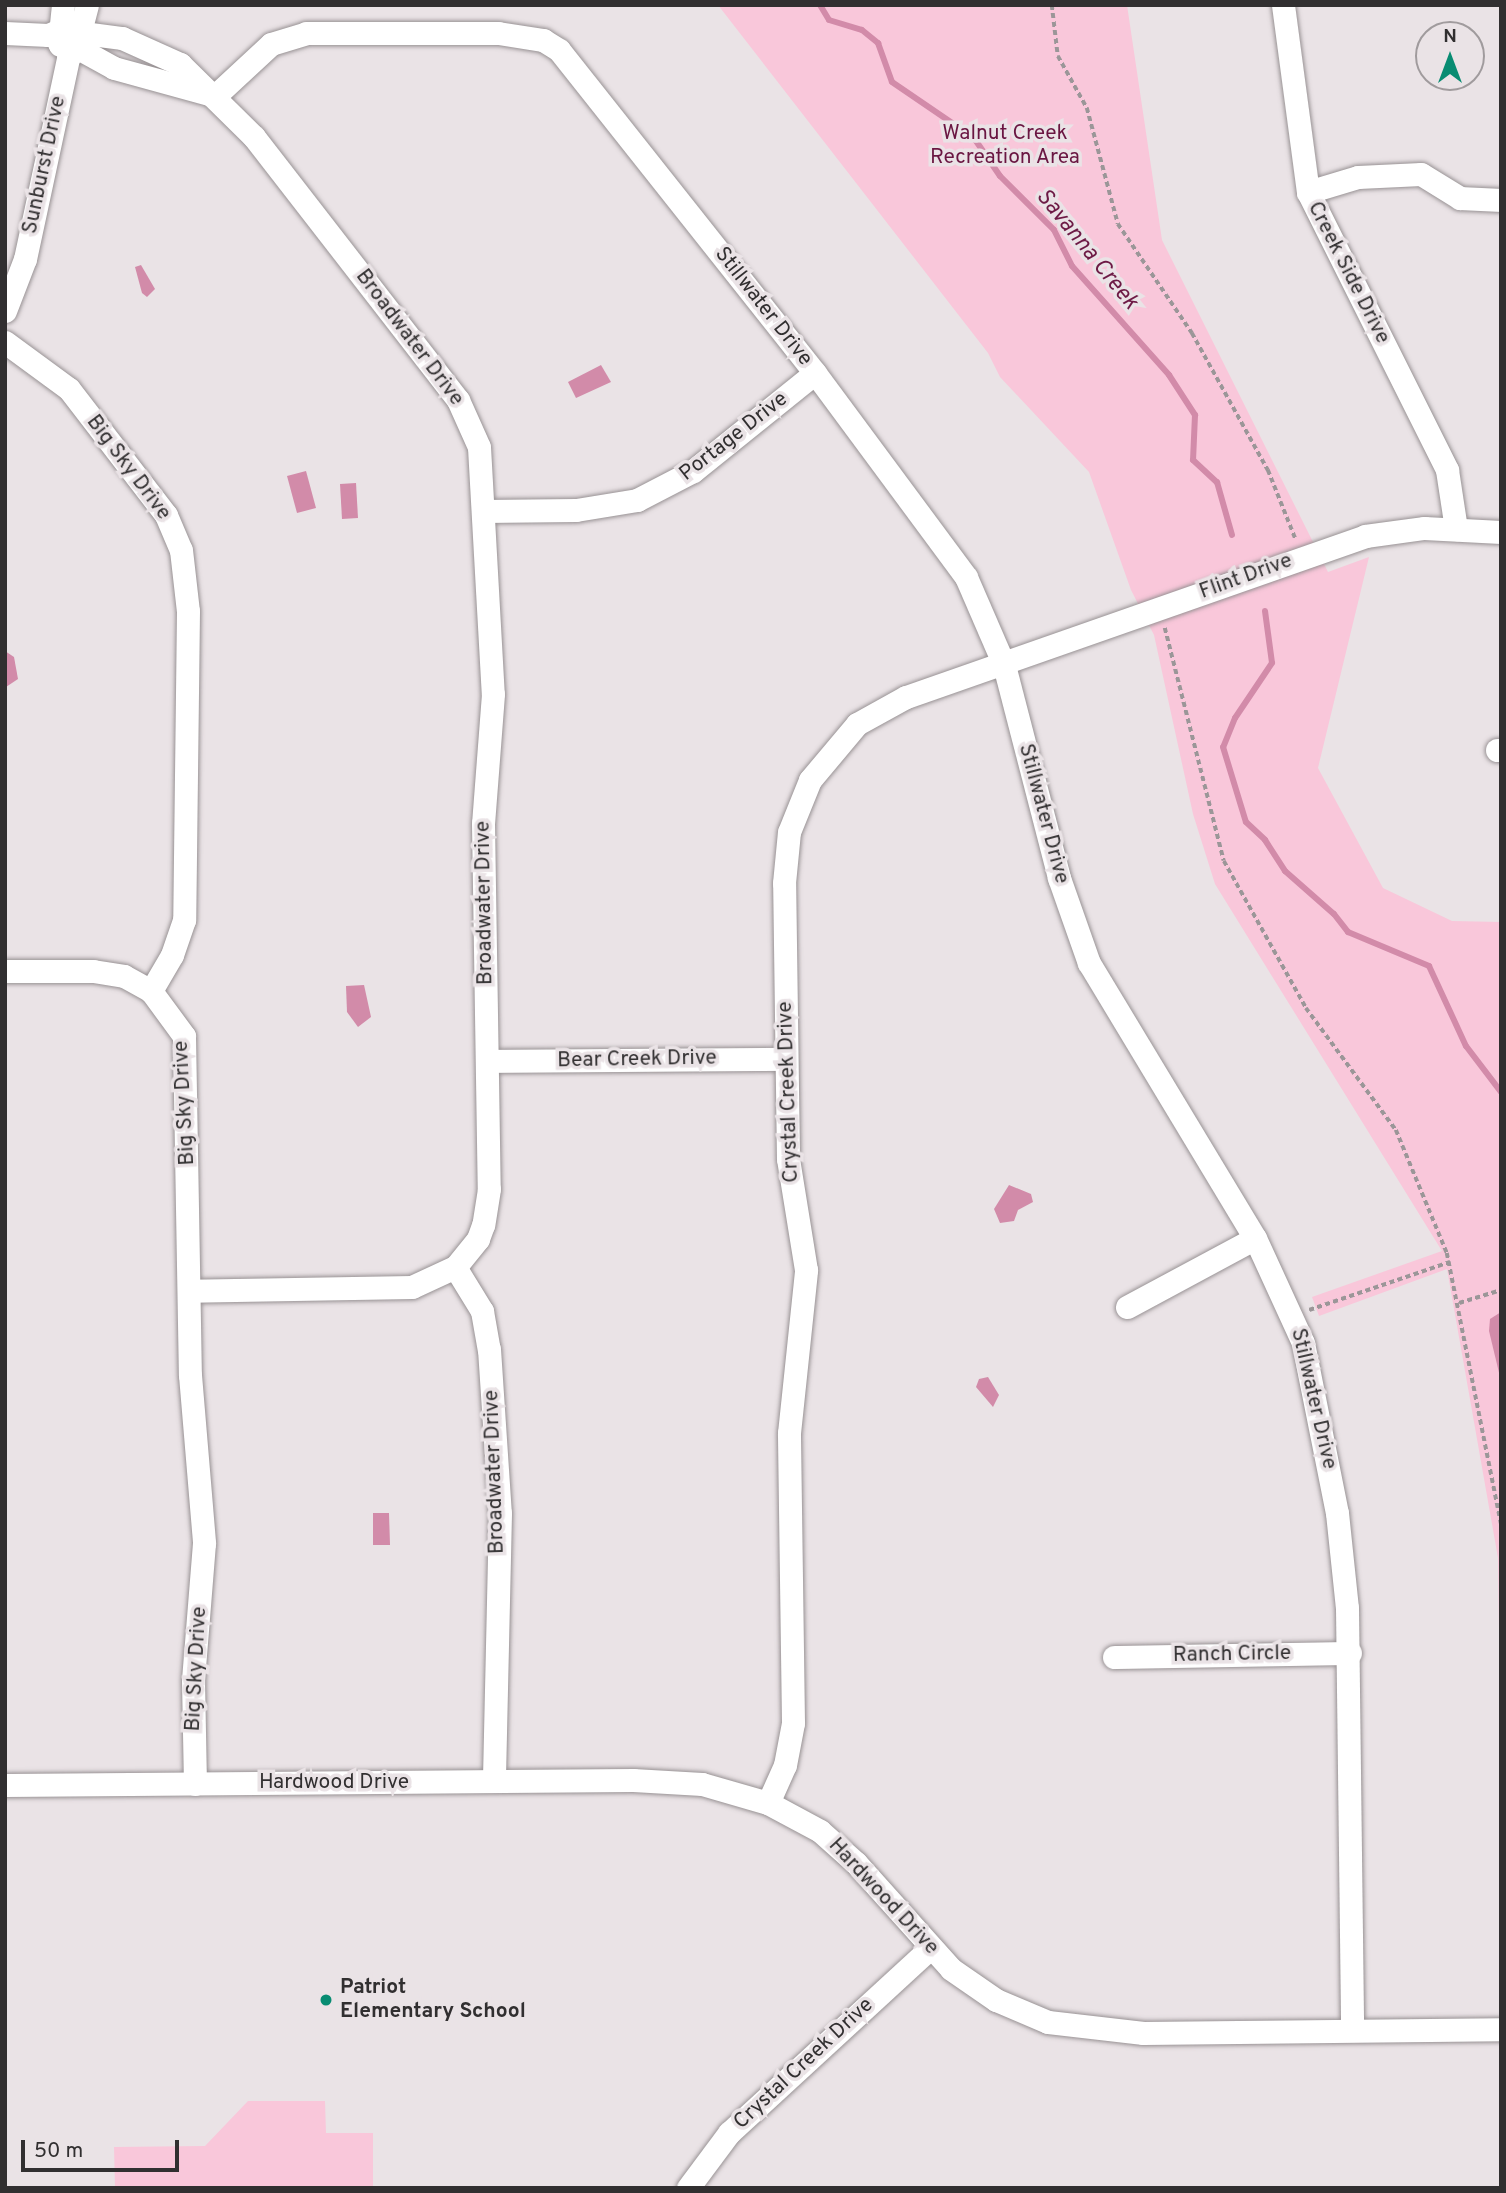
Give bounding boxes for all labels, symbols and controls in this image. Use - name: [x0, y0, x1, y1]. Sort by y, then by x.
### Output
- north arrow: [1415, 21, 1485, 91]
- text: N: [1443, 25, 1457, 49]
- street label: Sunburst Drive: [18, 94, 72, 236]
- park label: Walnut Creek Recreation Area: [930, 121, 1080, 171]
- water label: Savanna Creek: [1029, 184, 1143, 316]
- street label: Creek Side Drive: [1301, 198, 1395, 348]
- street label: Stillwater Drive: [709, 243, 817, 371]
- street label: Broadwater Drive: [350, 265, 468, 411]
- street label: Portage Drive: [675, 387, 793, 487]
- street label: Big Sky Drive: [80, 410, 176, 526]
- street label: Flint Drive: [1196, 549, 1296, 605]
- street label: Stillwater Drive: [1012, 741, 1074, 887]
- street label: Broadwater Drive: [471, 821, 499, 985]
- street label: Crystal Creek Drive: [773, 1001, 805, 1183]
- street label: Big Sky Drive: [169, 1040, 201, 1166]
- street label: Bear Creek Drive: [557, 1046, 717, 1074]
- street label: Stillwater Drive: [1285, 1326, 1341, 1472]
- street label: Broadwater Drive: [480, 1389, 510, 1555]
- street label: Big Sky Drive: [181, 1606, 213, 1732]
- street label: Ranch Circle: [1173, 1641, 1291, 1669]
- street label: Hardwood Drive: [259, 1770, 409, 1796]
- street label: Hardwood Drive: [823, 1833, 943, 1961]
- place label: Patriot Elementary School: [340, 1975, 526, 2025]
- marker: Patriot Elementary School: [318, 1992, 334, 2008]
- street label: Crystal Creek Drive: [729, 1993, 879, 2135]
- scale bar: [24, 2126, 182, 2170]
- text: 50 m: [34, 2138, 83, 2165]

